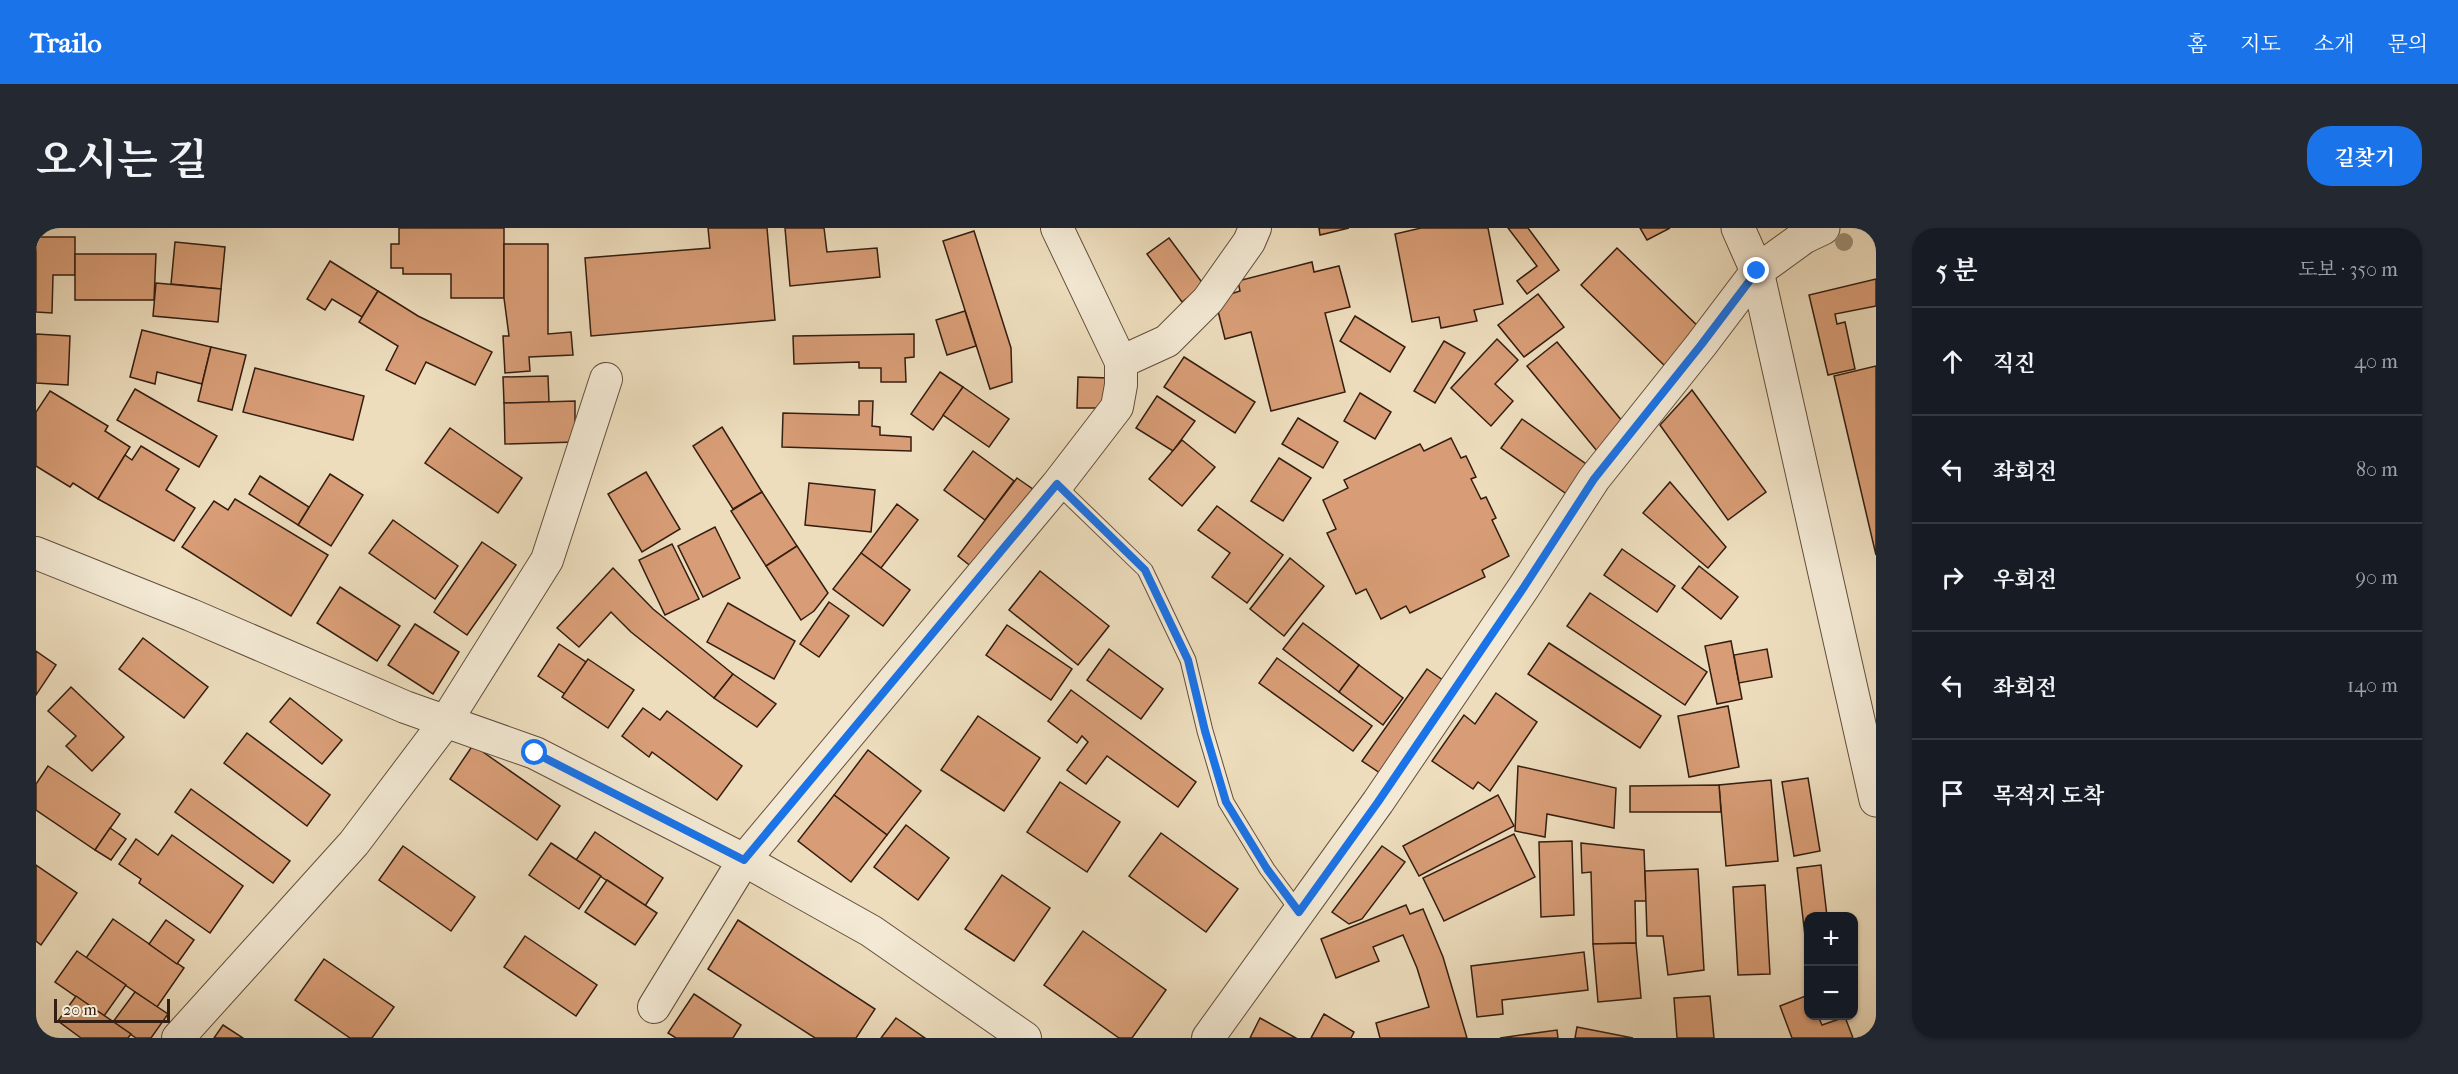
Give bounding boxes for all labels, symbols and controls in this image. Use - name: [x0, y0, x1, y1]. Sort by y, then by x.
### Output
- text: Trailo: [30, 26, 102, 59]
- text: 홈: [2187, 32, 2207, 56]
- text: 지도: [2240, 32, 2281, 56]
- text: 소개: [2314, 32, 2354, 56]
- text: 문의: [2387, 32, 2428, 56]
- button: 길찾기: [2307, 126, 2422, 186]
- text: 오시는 길: [36, 136, 207, 185]
- text: 5 분: [1936, 255, 1978, 286]
- route end: [1743, 257, 1769, 283]
- text: 도보 · 350 m: [2298, 258, 2398, 281]
- icon: ahead: [1936, 345, 1969, 378]
- text: 40 m: [2354, 350, 2398, 373]
- text: 직진: [1993, 351, 2036, 377]
- icon: left: [1936, 453, 1969, 486]
- text: 80 m: [2356, 458, 2398, 481]
- text: 좌회전: [1993, 459, 2057, 485]
- icon: right: [1936, 561, 1969, 594]
- text: 90 m: [2356, 566, 2398, 589]
- text: 우회전: [1993, 567, 2057, 593]
- icon: left: [1936, 669, 1969, 702]
- text: 140 m: [2347, 674, 2398, 697]
- text: 좌회전: [1993, 675, 2057, 701]
- route start: [521, 739, 547, 765]
- icon: arrive: [1936, 777, 1969, 810]
- text: 목적지 도착: [1993, 783, 2104, 809]
- map controls: [1804, 912, 1858, 1020]
- button: +: [1804, 912, 1858, 966]
- button: −: [1804, 966, 1858, 1020]
- scale bar: [54, 996, 170, 1024]
- text: 20 m: [63, 1000, 97, 1019]

